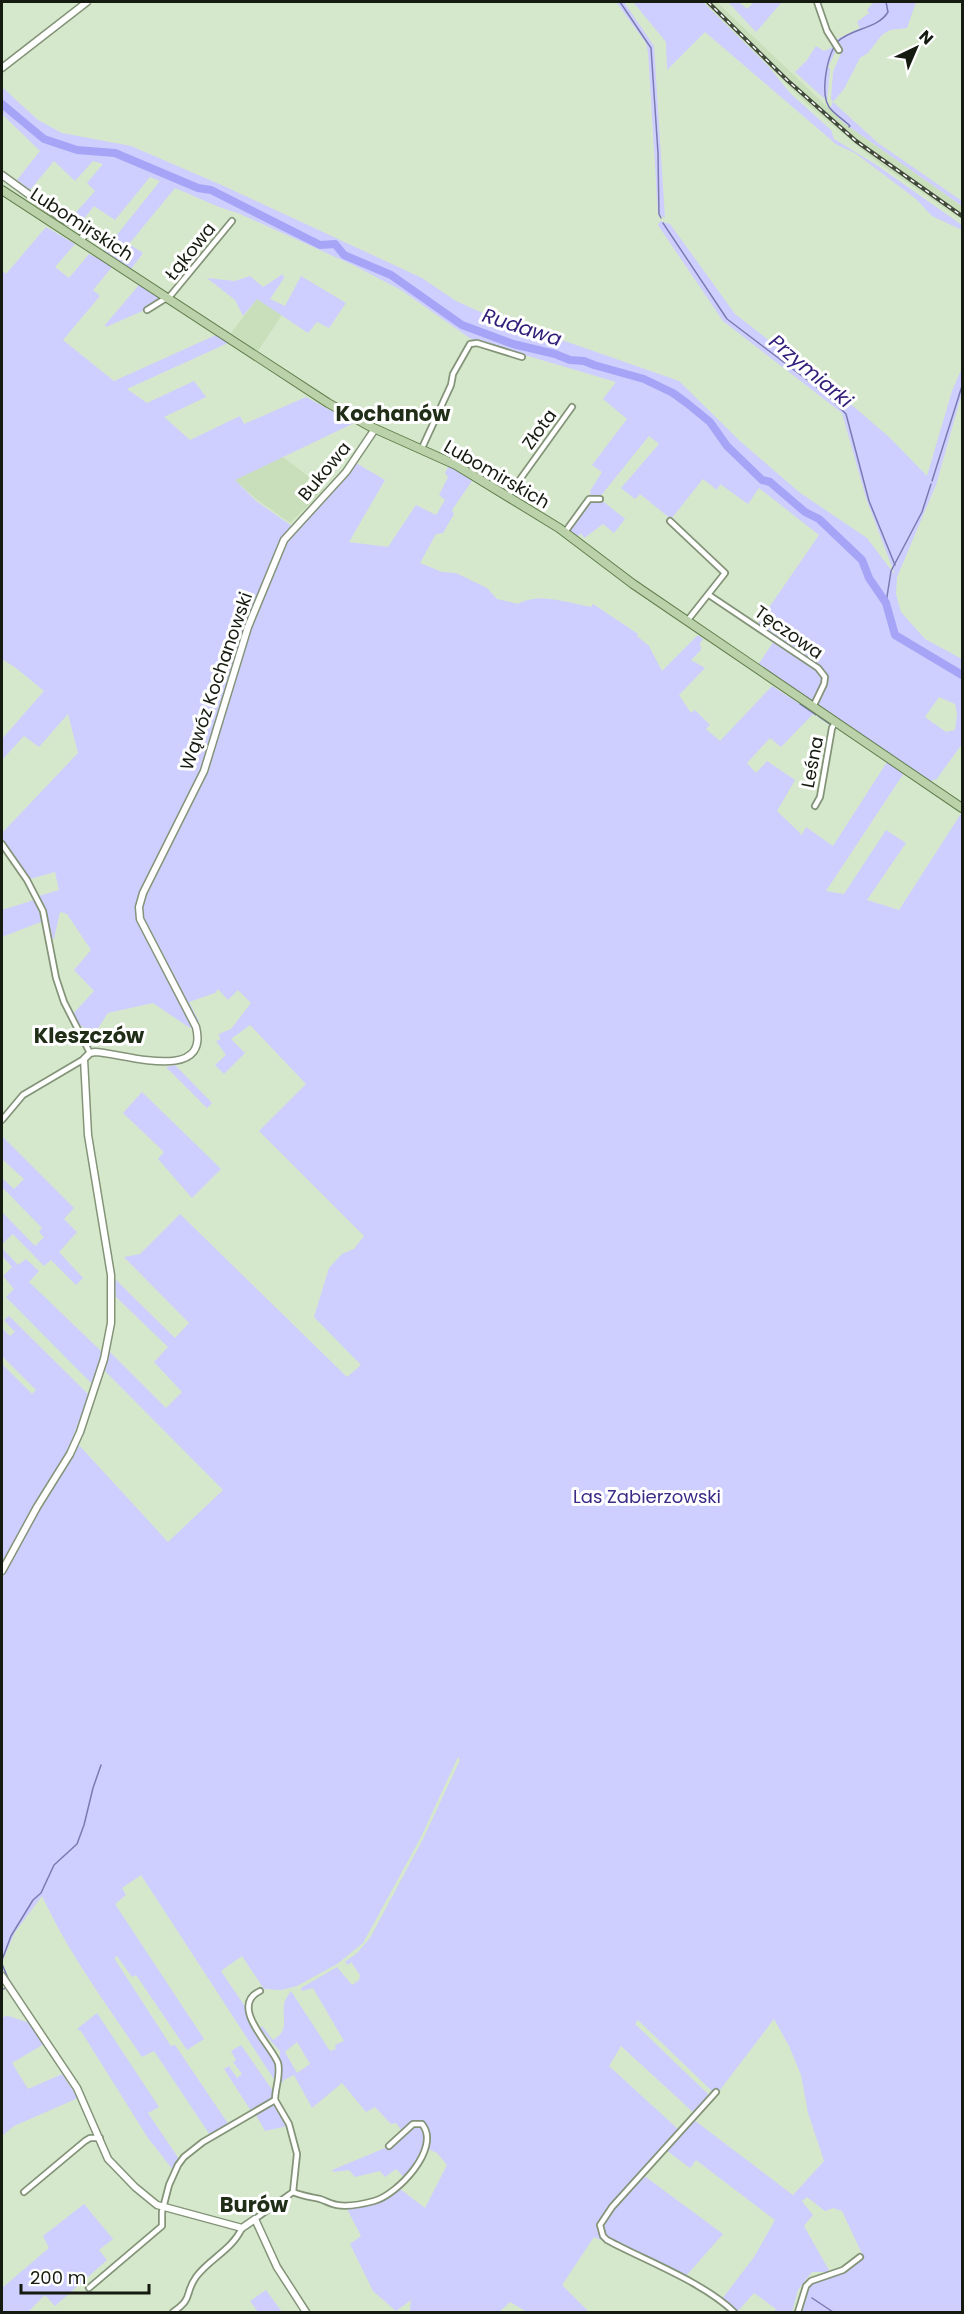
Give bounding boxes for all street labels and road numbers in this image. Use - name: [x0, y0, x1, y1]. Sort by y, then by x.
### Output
- street label: Lubomirskich: [26, 181, 138, 267]
- street label: Łąkowa: [159, 217, 221, 285]
- street label: Złota: [516, 404, 562, 454]
- street label: Lubomirskich: [440, 434, 554, 514]
- street label: Bukowa: [292, 436, 356, 506]
- street label: Wąwóz Kochanowski: [174, 589, 258, 773]
- street label: Tęczowa: [750, 599, 828, 665]
- street label: Leśna: [795, 734, 829, 790]

